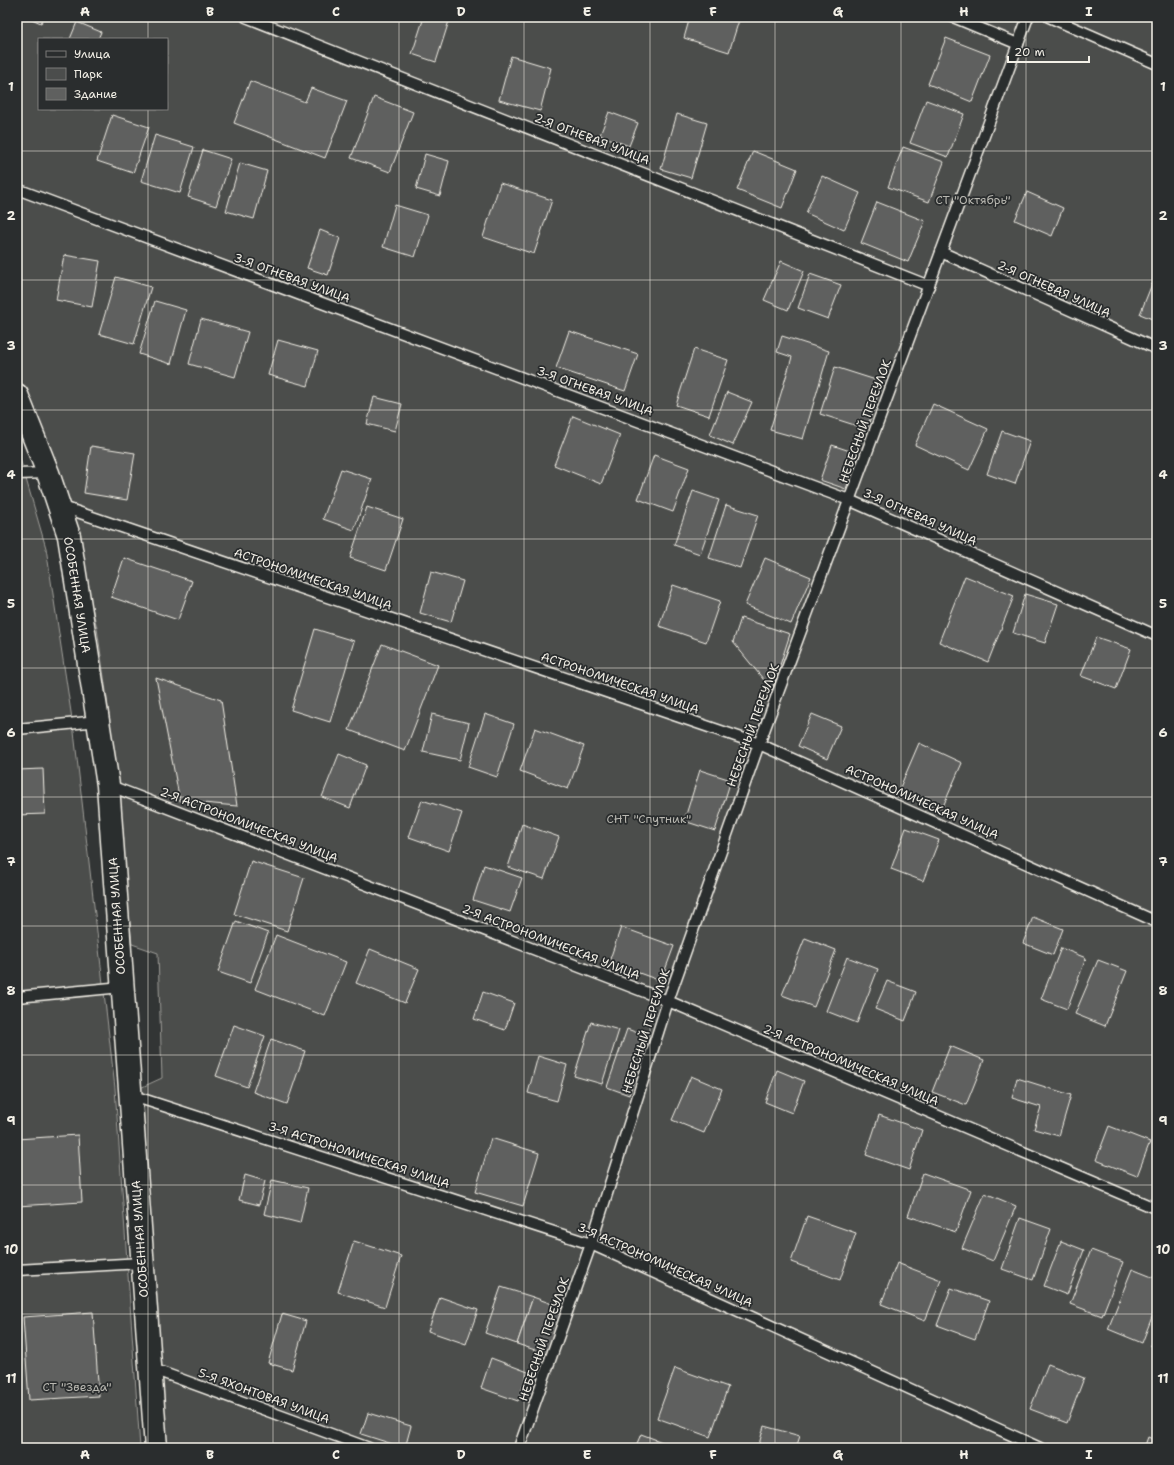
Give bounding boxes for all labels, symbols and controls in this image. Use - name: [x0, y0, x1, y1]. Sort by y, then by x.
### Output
- text: A: [80, 3, 90, 20]
- text: B: [206, 3, 214, 20]
- text: C: [332, 3, 340, 20]
- text: D: [456, 3, 466, 20]
- text: E: [583, 3, 592, 20]
- text: F: [709, 3, 717, 20]
- text: G: [833, 3, 844, 20]
- text: H: [959, 3, 969, 20]
- text: I: [1085, 3, 1093, 20]
- legend: [38, 38, 168, 110]
- scale bar: [1008, 38, 1089, 64]
- text: 20 m: [1014, 44, 1045, 60]
- text: Улица: [74, 46, 111, 62]
- text: Парк: [74, 66, 103, 82]
- text: 1: [8, 78, 14, 95]
- text: 1: [1160, 78, 1166, 95]
- text: Здание: [74, 86, 118, 102]
- street label: 2-Я ОГНЕВАЯ УЛИЦА: [532, 110, 652, 168]
- park label: СТ "Октябрь": [935, 192, 1011, 208]
- text: 2: [6, 207, 16, 224]
- text: 2: [1158, 207, 1168, 224]
- street label: 3-Я ОГНЕВАЯ УЛИЦА: [232, 249, 353, 307]
- street label: 2-Я ОГНЕВАЯ УЛИЦА: [995, 257, 1113, 321]
- text: 3: [6, 337, 16, 354]
- text: 3: [1158, 337, 1168, 354]
- street label: НЕБЕСНЫЙ ПЕРЕУЛОК: [835, 357, 895, 485]
- street label: 3-Я ОГНЕВАЯ УЛИЦА: [535, 362, 656, 420]
- text: 4: [6, 466, 16, 483]
- text: 4: [1158, 466, 1168, 483]
- street label: 3-Я ОГНЕВАЯ УЛИЦА: [861, 485, 980, 549]
- street label: ОСОБЕННАЯ УЛИЦА: [60, 536, 94, 655]
- street label: АСТРОНОМИЧЕСКАЯ УЛИЦА: [232, 544, 394, 614]
- text: 5: [7, 595, 15, 612]
- text: 5: [1159, 595, 1167, 612]
- street label: АСТРОНОМИЧЕСКАЯ УЛИЦА: [539, 648, 701, 718]
- street label: НЕБЕСНЫЙ ПЕРЕУЛОК: [723, 661, 783, 789]
- text: 6: [6, 724, 16, 741]
- text: 6: [1158, 724, 1168, 741]
- street label: АСТРОНОМИЧЕСКАЯ УЛИЦА: [843, 761, 1001, 843]
- street label: 2-Я АСТРОНОМИЧЕСКАЯ УЛИЦА: [158, 784, 341, 867]
- park label: СНТ "Спутник": [607, 811, 691, 827]
- text: 7: [6, 853, 16, 870]
- text: 7: [1158, 853, 1168, 870]
- street label: ОСОБЕННАЯ УЛИЦА: [105, 857, 129, 975]
- street label: 2-Я АСТРОНОМИЧЕСКАЯ УЛИЦА: [460, 901, 643, 984]
- street label: НЕБЕСНЫЙ ПЕРЕУЛОК: [618, 966, 674, 1095]
- text: 8: [6, 982, 16, 999]
- text: 8: [1158, 982, 1168, 999]
- street label: 2-Я АСТРОНОМИЧЕСКАЯ УЛИЦА: [761, 1021, 942, 1109]
- text: 9: [6, 1112, 16, 1129]
- text: 9: [1158, 1112, 1168, 1129]
- street label: 3-Я АСТРОНОМИЧЕСКАЯ УЛИЦА: [266, 1118, 452, 1192]
- street label: ОСОБЕННАЯ УЛИЦА: [128, 1180, 152, 1298]
- street label: 3-Я АСТРОНОМИЧЕСКАЯ УЛИЦА: [575, 1219, 755, 1311]
- text: 10: [4, 1241, 18, 1258]
- text: 10: [1156, 1241, 1170, 1258]
- street label: НЕБЕСНЫЙ ПЕРЕУЛОК: [515, 1275, 573, 1403]
- street label: 5-Я ЯХОНТОВАЯ УЛИЦА: [196, 1365, 332, 1427]
- text: 11: [5, 1370, 17, 1387]
- text: 11: [1157, 1370, 1169, 1387]
- park label: СТ "Звезда": [42, 1379, 112, 1395]
- text: A: [80, 1446, 90, 1463]
- text: B: [206, 1446, 214, 1463]
- text: C: [332, 1446, 340, 1463]
- text: D: [456, 1446, 466, 1463]
- text: E: [583, 1446, 592, 1463]
- text: F: [709, 1446, 717, 1463]
- text: G: [833, 1446, 844, 1463]
- text: H: [959, 1446, 969, 1463]
- text: I: [1085, 1446, 1093, 1463]

